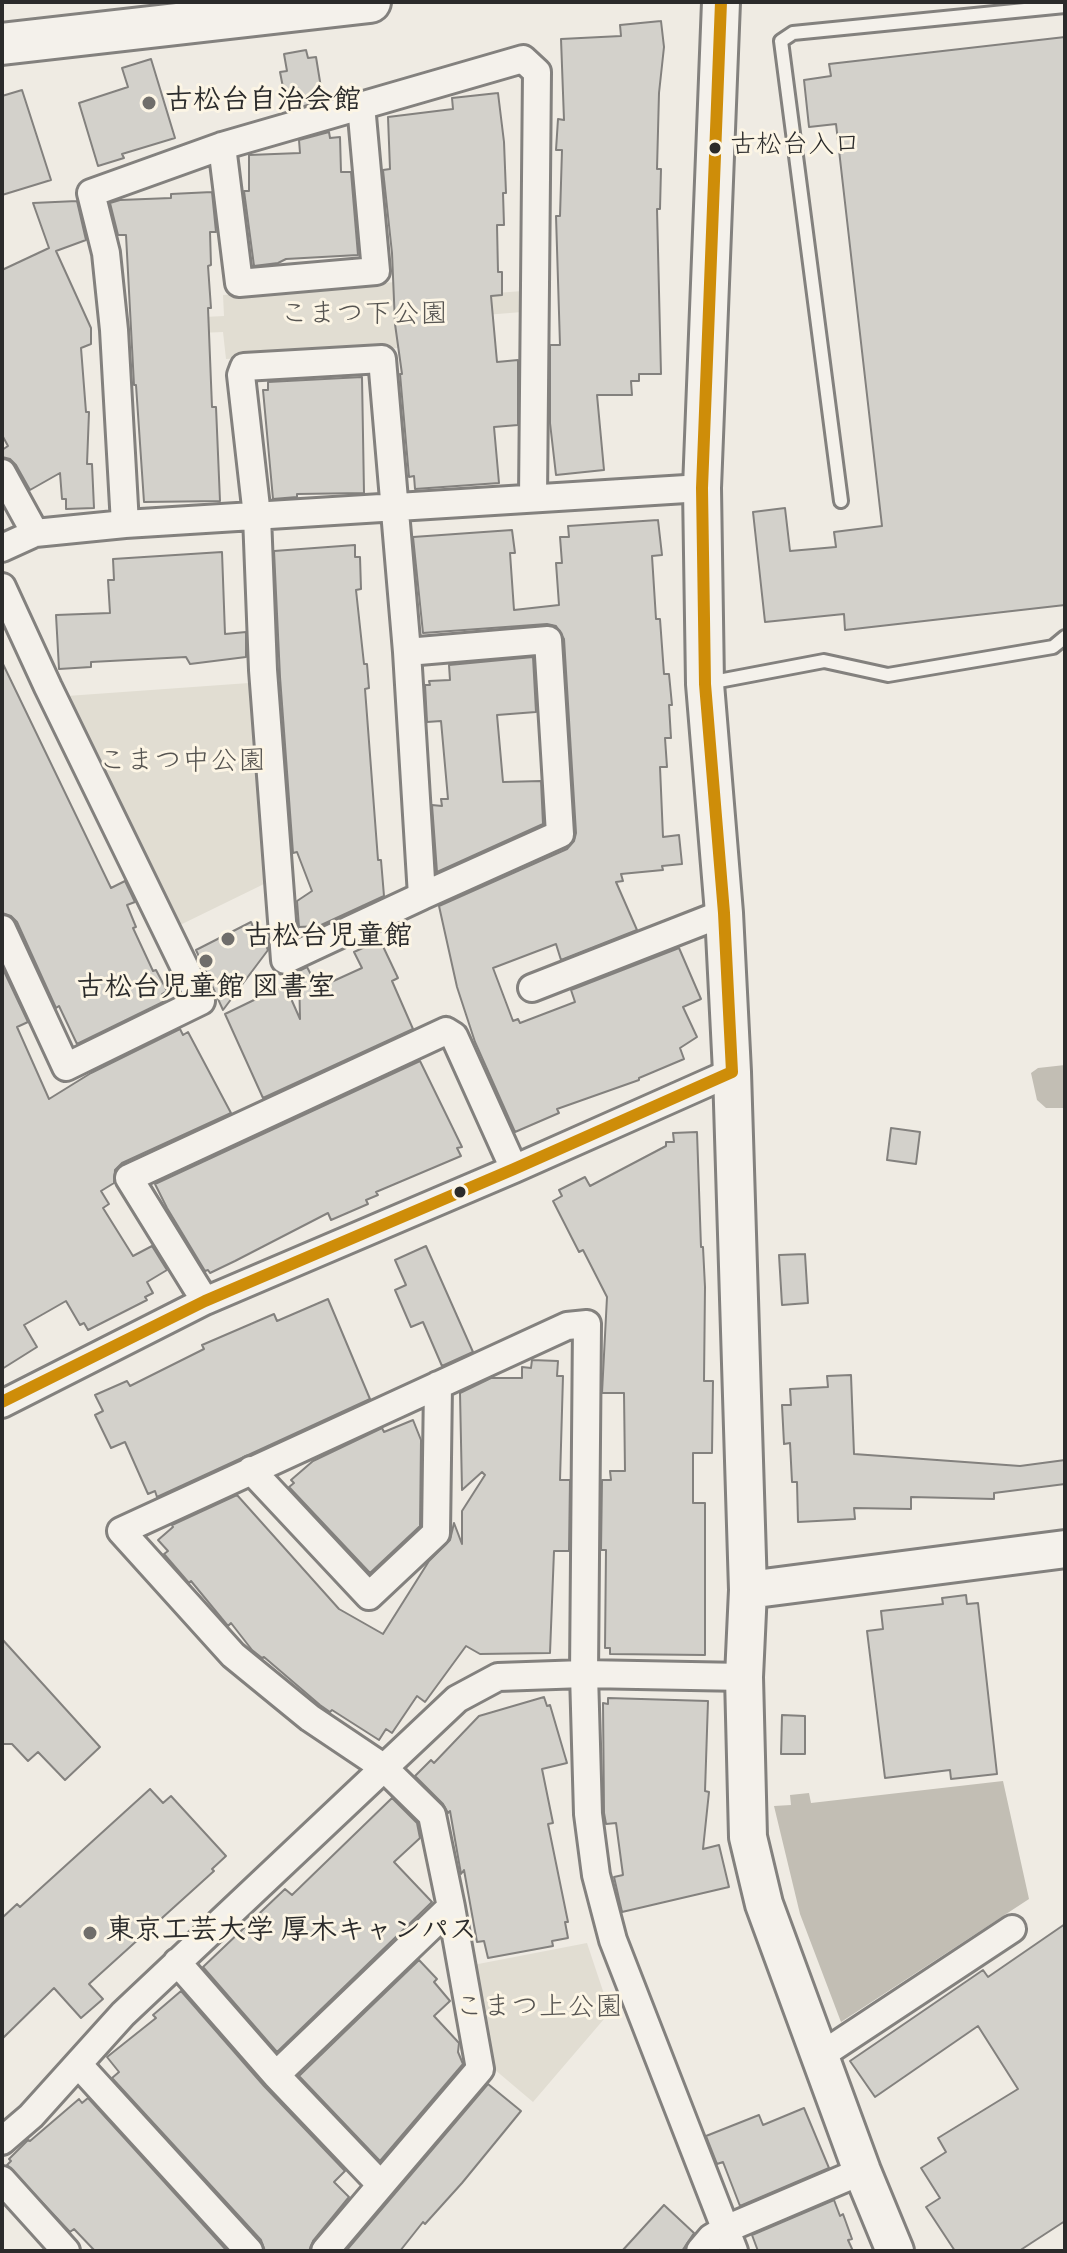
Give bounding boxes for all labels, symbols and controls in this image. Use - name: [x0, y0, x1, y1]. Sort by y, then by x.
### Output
- place label: 古松台自治会館: [165, 86, 361, 120]
- marker: 古松台自治会館: [140, 94, 158, 112]
- place label: 古松台入口: [730, 132, 860, 164]
- marker: 古松台入口: [707, 140, 723, 156]
- park label: こまつ下公園: [280, 300, 448, 334]
- park label: こまつ中公園: [98, 747, 266, 781]
- place label: 古松台児童館: [244, 922, 412, 956]
- marker: 古松台児童館: [219, 930, 237, 948]
- marker: 古松台児童館 図書室: [197, 952, 215, 970]
- place label: 古松台児童館 図書室: [77, 973, 335, 1007]
- unlabelled marker: [452, 1184, 468, 1200]
- place label: 東京工芸大学 厚木キャンパス: [106, 1916, 477, 1950]
- marker: 東京工芸大学 厚木キャンパス: [81, 1924, 99, 1942]
- park label: こまつ上公園: [455, 1993, 623, 2027]

